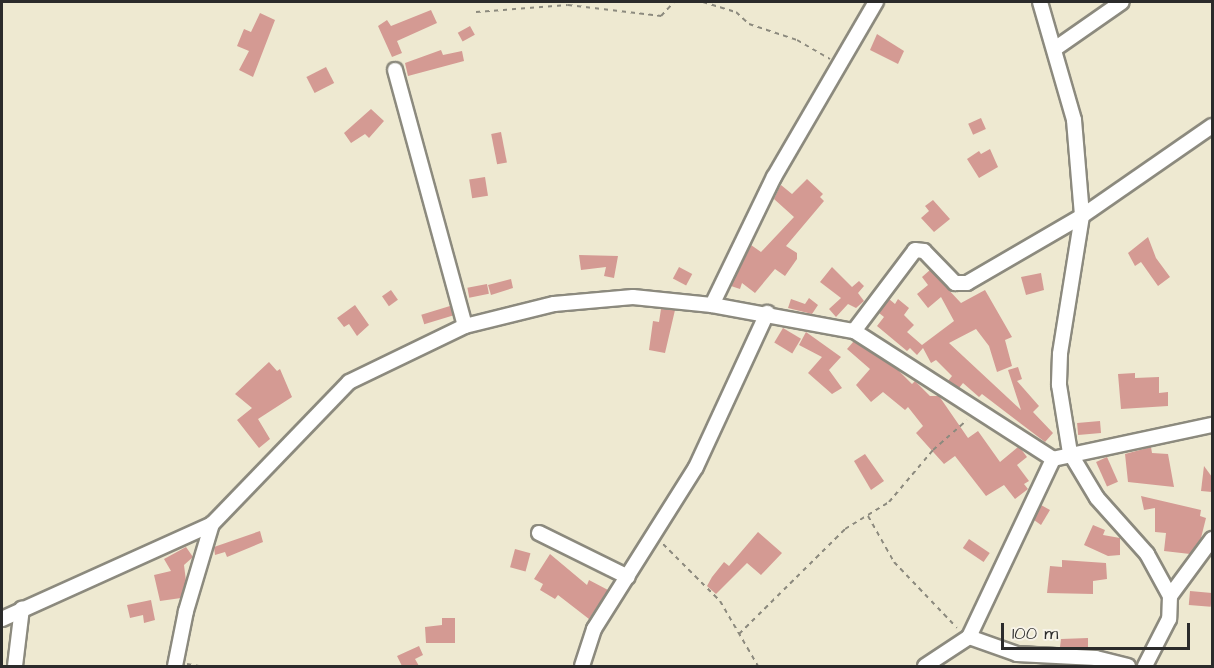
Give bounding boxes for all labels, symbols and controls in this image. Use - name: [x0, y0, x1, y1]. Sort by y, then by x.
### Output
- scale bar: [1004, 611, 1193, 649]
- text: 100 m: [1012, 621, 1058, 646]

